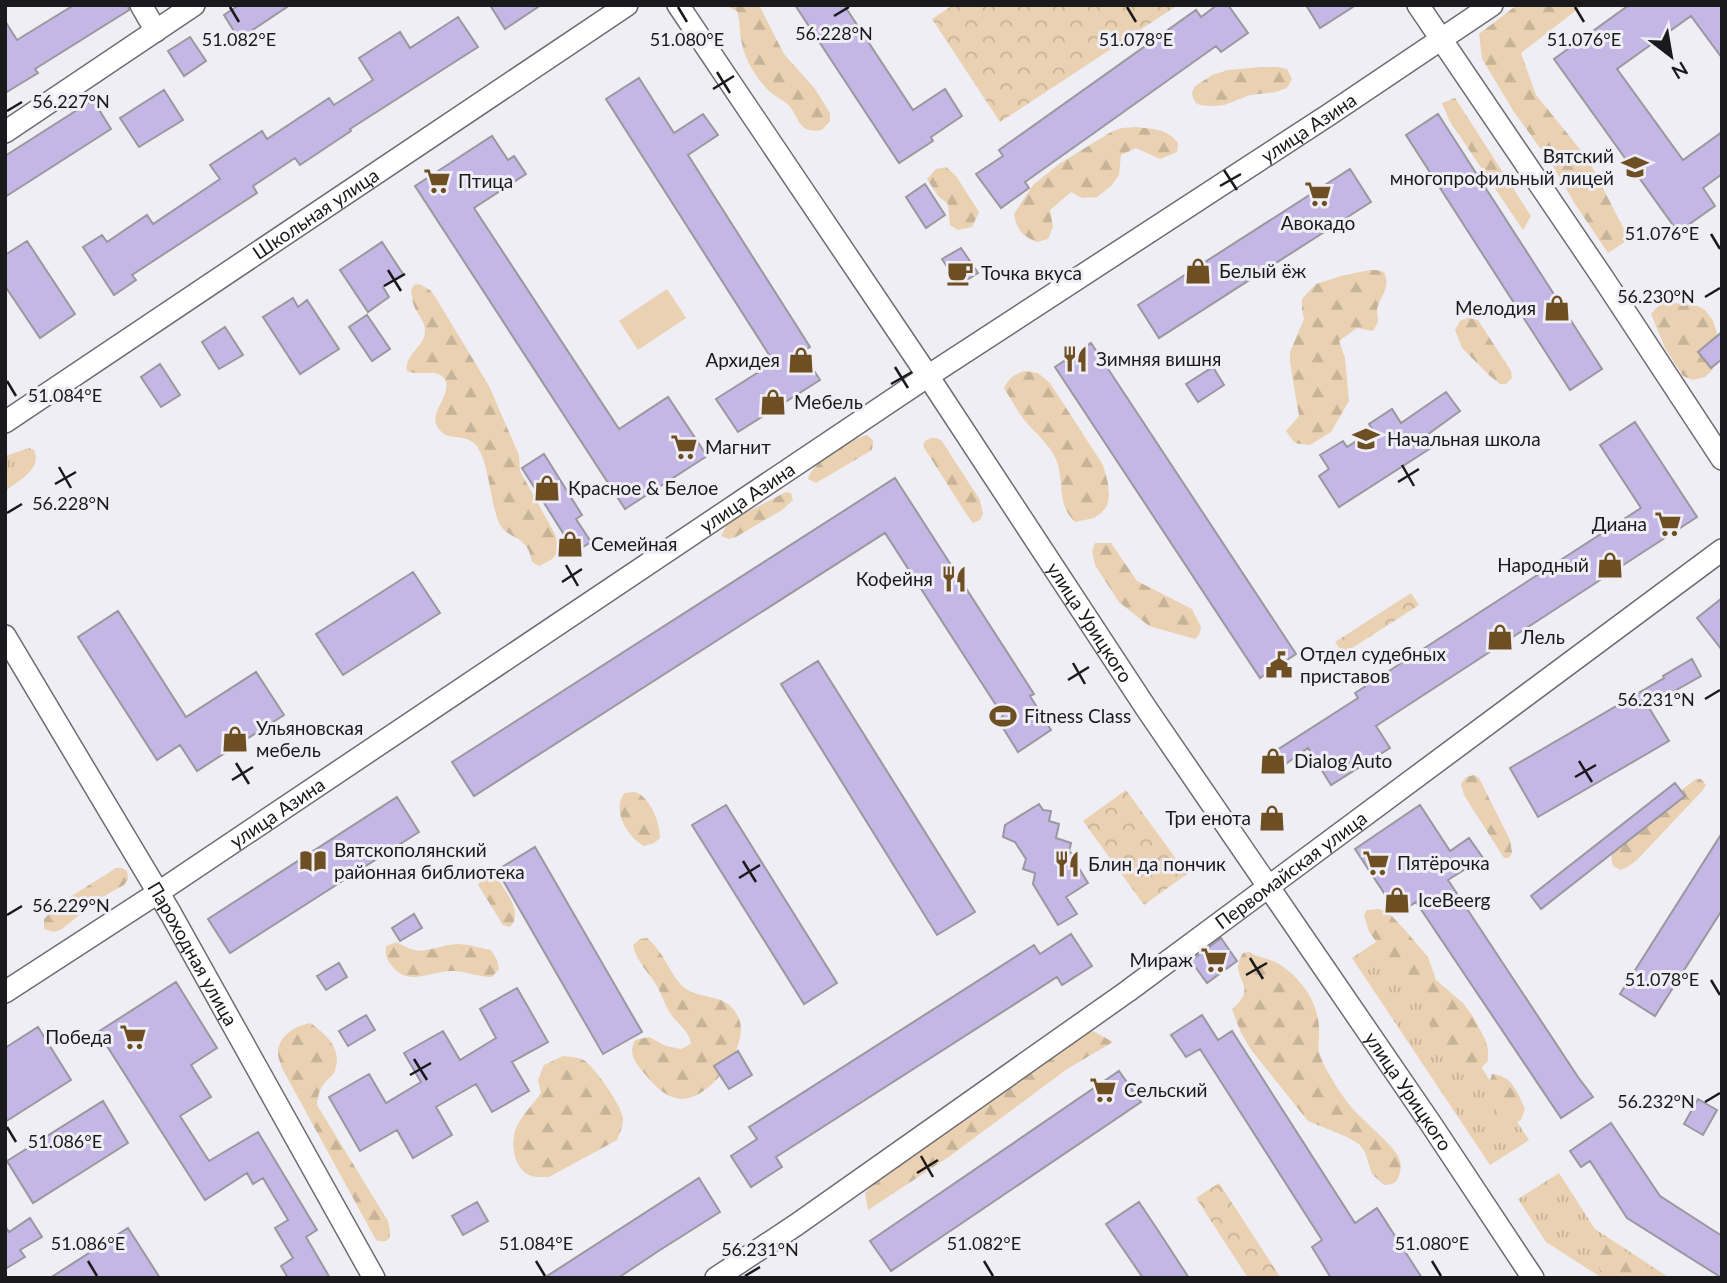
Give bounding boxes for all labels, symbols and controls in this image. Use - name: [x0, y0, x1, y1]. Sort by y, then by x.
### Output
- north arrow: [1636, 21, 1706, 91]
- text: 56.228°N: [795, 22, 873, 44]
- text: 51.082°E: [202, 28, 276, 50]
- text: 51.080°E: [650, 28, 724, 50]
- text: 51.078°E: [1099, 28, 1173, 50]
- text: 51.076°E: [1547, 28, 1621, 50]
- text: N: [1668, 57, 1692, 85]
- street label: улица Азина: [1256, 88, 1360, 167]
- text: 56.227°N: [32, 90, 110, 112]
- place label: Вятский многопрофильный лицей: [1390, 144, 1614, 189]
- school or university icon: Вятский многопрофильный лицей: [1620, 152, 1650, 182]
- street label: Школьная улица: [248, 163, 383, 264]
- supermarket icon: Птица: [422, 166, 452, 196]
- place label: Птица: [458, 169, 513, 192]
- supermarket icon: Авокадо: [1303, 179, 1333, 209]
- place label: Авокадо: [1281, 211, 1355, 234]
- text: 51.076°E: [1625, 222, 1699, 244]
- shop icon: Белый ёж: [1183, 256, 1213, 286]
- cafe icon: Точка вкуса: [945, 258, 975, 288]
- place label: Белый ёж: [1219, 259, 1306, 282]
- place label: Точка вкуса: [981, 261, 1082, 284]
- text: 56.230°N: [1617, 285, 1695, 307]
- shop icon: Мелодия: [1542, 293, 1572, 323]
- place label: Мелодия: [1455, 296, 1536, 319]
- restaurant icon: Зимняя вишня: [1060, 344, 1090, 374]
- shop icon: Архидея: [786, 345, 816, 375]
- place label: Зимняя вишня: [1096, 347, 1221, 370]
- place label: Архидея: [706, 348, 780, 371]
- text: 51.084°E: [28, 384, 102, 406]
- shop icon: Мебель: [758, 387, 788, 417]
- place label: Мебель: [794, 390, 863, 413]
- school or university icon: Начальная школа: [1351, 424, 1381, 454]
- place label: Начальная школа: [1387, 427, 1541, 450]
- supermarket icon: Магнит: [669, 432, 699, 462]
- place label: Магнит: [705, 435, 771, 458]
- street label: улица Азина: [695, 457, 799, 537]
- shop icon: Красное & Белое: [532, 473, 562, 503]
- place label: Красное & Белое: [568, 476, 718, 499]
- text: 56.228°N: [32, 492, 110, 514]
- supermarket icon: Диана: [1653, 509, 1683, 539]
- place label: Диана: [1592, 512, 1647, 535]
- shop icon: Семейная: [555, 529, 585, 559]
- place label: Семейная: [591, 532, 677, 555]
- shop icon: Народный: [1595, 550, 1625, 580]
- place label: Народный: [1497, 553, 1589, 576]
- street label: улица Урицкого: [1042, 558, 1138, 686]
- restaurant icon: Кофейня: [939, 564, 969, 594]
- place label: Кофейня: [856, 567, 933, 590]
- shop icon: Лель: [1485, 622, 1515, 652]
- place label: Лель: [1520, 625, 1565, 648]
- place label: Отдел судебных приставов: [1300, 642, 1447, 687]
- public building icon: Отдел судебных приставов: [1264, 650, 1294, 680]
- text: 56.231°N: [1617, 688, 1695, 710]
- sports icon: Fitness Class: [988, 701, 1018, 731]
- place label: Fitness Class: [1024, 704, 1131, 727]
- place label: Ульяновская мебель: [256, 716, 363, 761]
- shop icon: Ульяновская мебель: [220, 724, 250, 754]
- shop icon: Dialog Auto: [1258, 746, 1288, 776]
- place label: Dialog Auto: [1294, 749, 1392, 772]
- street label: улица Азина: [225, 772, 329, 852]
- shop icon: Три енота: [1257, 803, 1287, 833]
- place label: Три енота: [1165, 806, 1251, 829]
- street label: Первомайская улица: [1210, 806, 1371, 933]
- place label: Вятскополянский районная библиотека: [334, 838, 525, 883]
- library icon: Вятскополянский районная библиотека: [298, 846, 328, 876]
- supermarket icon: Пятёрочка: [1361, 848, 1391, 878]
- restaurant icon: Блин да пончик: [1052, 849, 1082, 879]
- place label: Пятёрочка: [1397, 851, 1490, 874]
- place label: Блин да пончик: [1088, 852, 1226, 875]
- street label: Пароходная улица: [143, 877, 243, 1029]
- shop icon: IceBeerg: [1382, 885, 1412, 915]
- place label: IceBeerg: [1418, 888, 1491, 911]
- text: 56.229°N: [32, 894, 110, 916]
- supermarket icon: Мираж: [1199, 945, 1229, 975]
- place label: Мираж: [1130, 948, 1193, 971]
- text: 51.078°E: [1625, 968, 1699, 990]
- supermarket icon: Победа: [118, 1022, 148, 1052]
- place label: Победа: [45, 1025, 112, 1048]
- street label: улица Урицкого: [1360, 1027, 1457, 1155]
- supermarket icon: Сельский: [1088, 1075, 1118, 1105]
- place label: Сельский: [1124, 1078, 1208, 1101]
- text: 56.232°N: [1617, 1090, 1695, 1112]
- text: 51.086°E: [28, 1130, 102, 1152]
- text: 51.086°E: [51, 1232, 125, 1254]
- text: 51.084°E: [499, 1232, 573, 1254]
- text: 51.082°E: [947, 1232, 1021, 1254]
- text: 51.080°E: [1395, 1232, 1469, 1254]
- text: 56.231°N: [721, 1238, 799, 1260]

